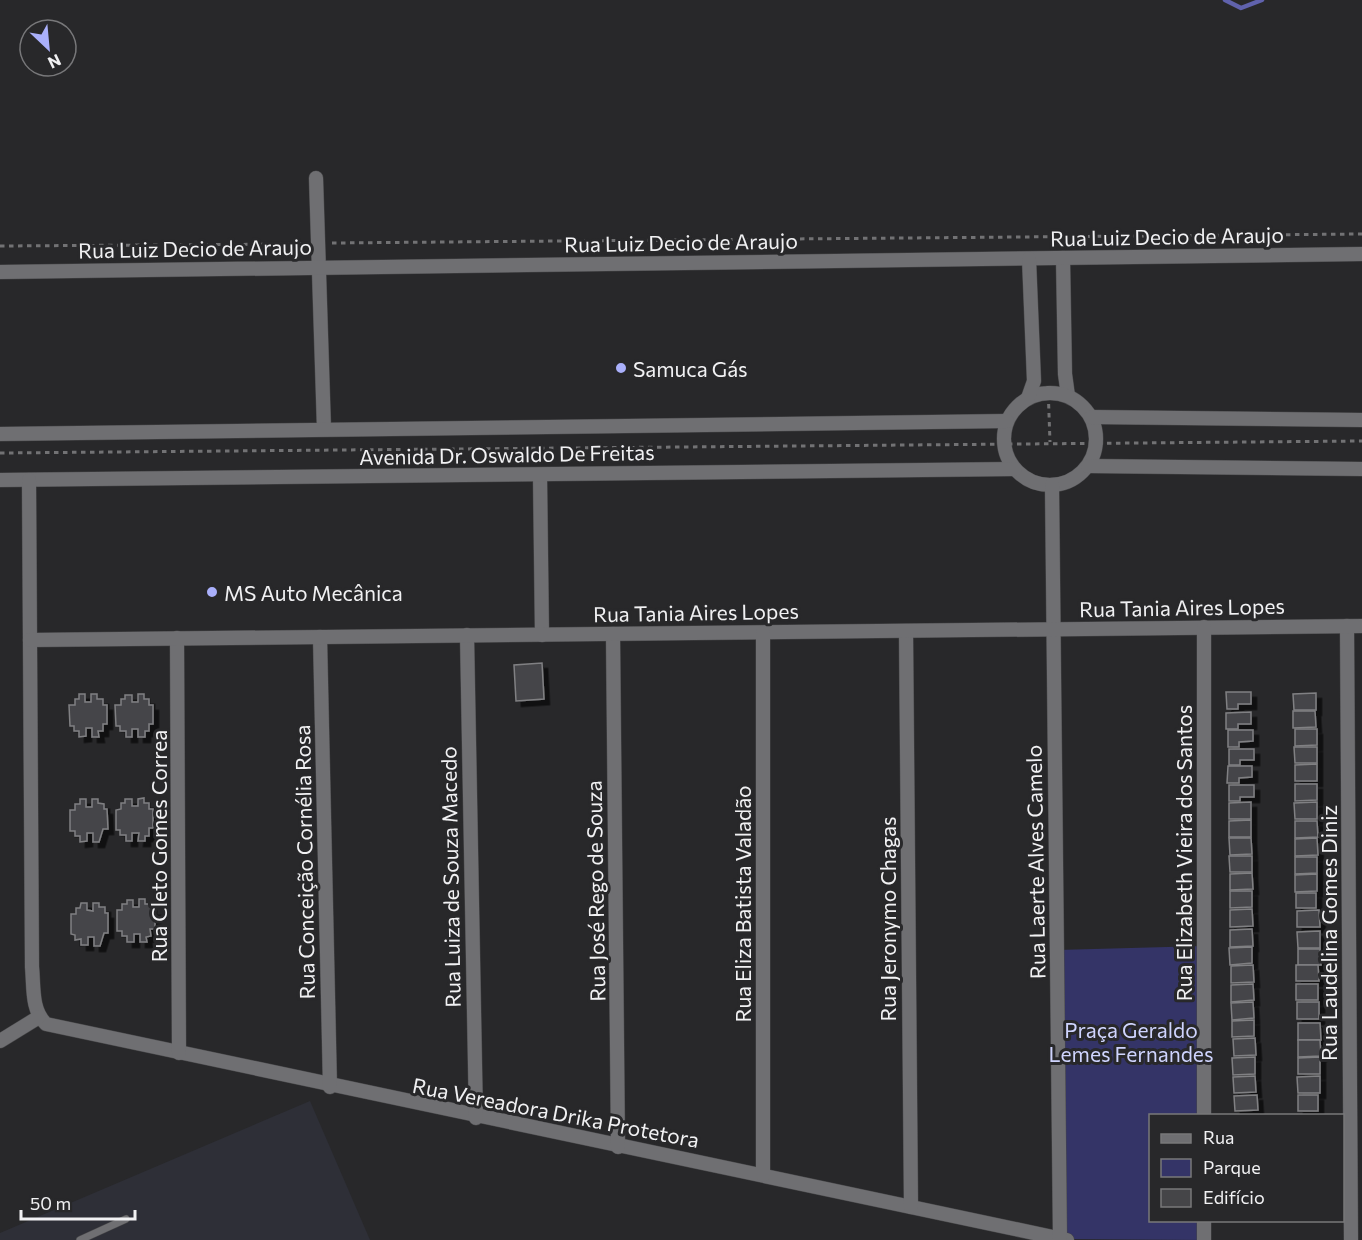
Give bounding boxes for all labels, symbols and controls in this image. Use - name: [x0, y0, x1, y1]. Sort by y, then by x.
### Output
- north arrow: [18, 18, 78, 78]
- text: N: [45, 51, 64, 73]
- street label: Rua Luiz Decio de Araujo: [1050, 221, 1284, 251]
- street label: Rua Luiz Decio de Araujo: [564, 227, 798, 257]
- street label: Rua Luiz Decio de Araujo: [78, 233, 312, 263]
- place label: Samuca Gás: [633, 356, 748, 381]
- marker: Samuca Gás: [614, 361, 628, 375]
- street label: Avenida Dr. Oswaldo De Freitas: [359, 439, 655, 469]
- place label: MS Auto Mecânica: [224, 580, 403, 605]
- marker: MS Auto Mecânica: [205, 585, 219, 599]
- street label: Rua Tania Aires Lopes: [1079, 593, 1285, 621]
- street label: Rua Tania Aires Lopes: [593, 598, 799, 626]
- street label: Rua Elizabeth Vieira dos Santos: [1171, 705, 1196, 1001]
- street label: Rua Conceição Cornélia Rosa: [289, 724, 319, 1000]
- street label: Rua Cleto Gomes Correa: [146, 730, 171, 962]
- street label: Rua Laerte Alves Camelo: [1020, 745, 1050, 979]
- street label: Rua Luiza de Souza Macedo: [435, 746, 465, 1008]
- street label: Rua José Rego de Souza: [581, 780, 609, 1002]
- street label: Rua Eliza Batista Valadão: [730, 785, 755, 1023]
- street label: Rua Laudelina Gomes Diniz: [1316, 805, 1341, 1061]
- street label: Rua Jeronymo Chagas: [875, 816, 900, 1022]
- park label: Praça Geraldo Lemes Fernandes: [1049, 1017, 1213, 1066]
- street label: Rua Vereadora Drika Protetora: [411, 1072, 701, 1152]
- legend: [1149, 1114, 1344, 1222]
- text: Rua: [1203, 1126, 1234, 1148]
- text: Parque: [1203, 1156, 1261, 1178]
- scale bar: [21, 1183, 135, 1221]
- text: Edifício: [1203, 1186, 1265, 1208]
- text: 50 m: [30, 1192, 71, 1214]

